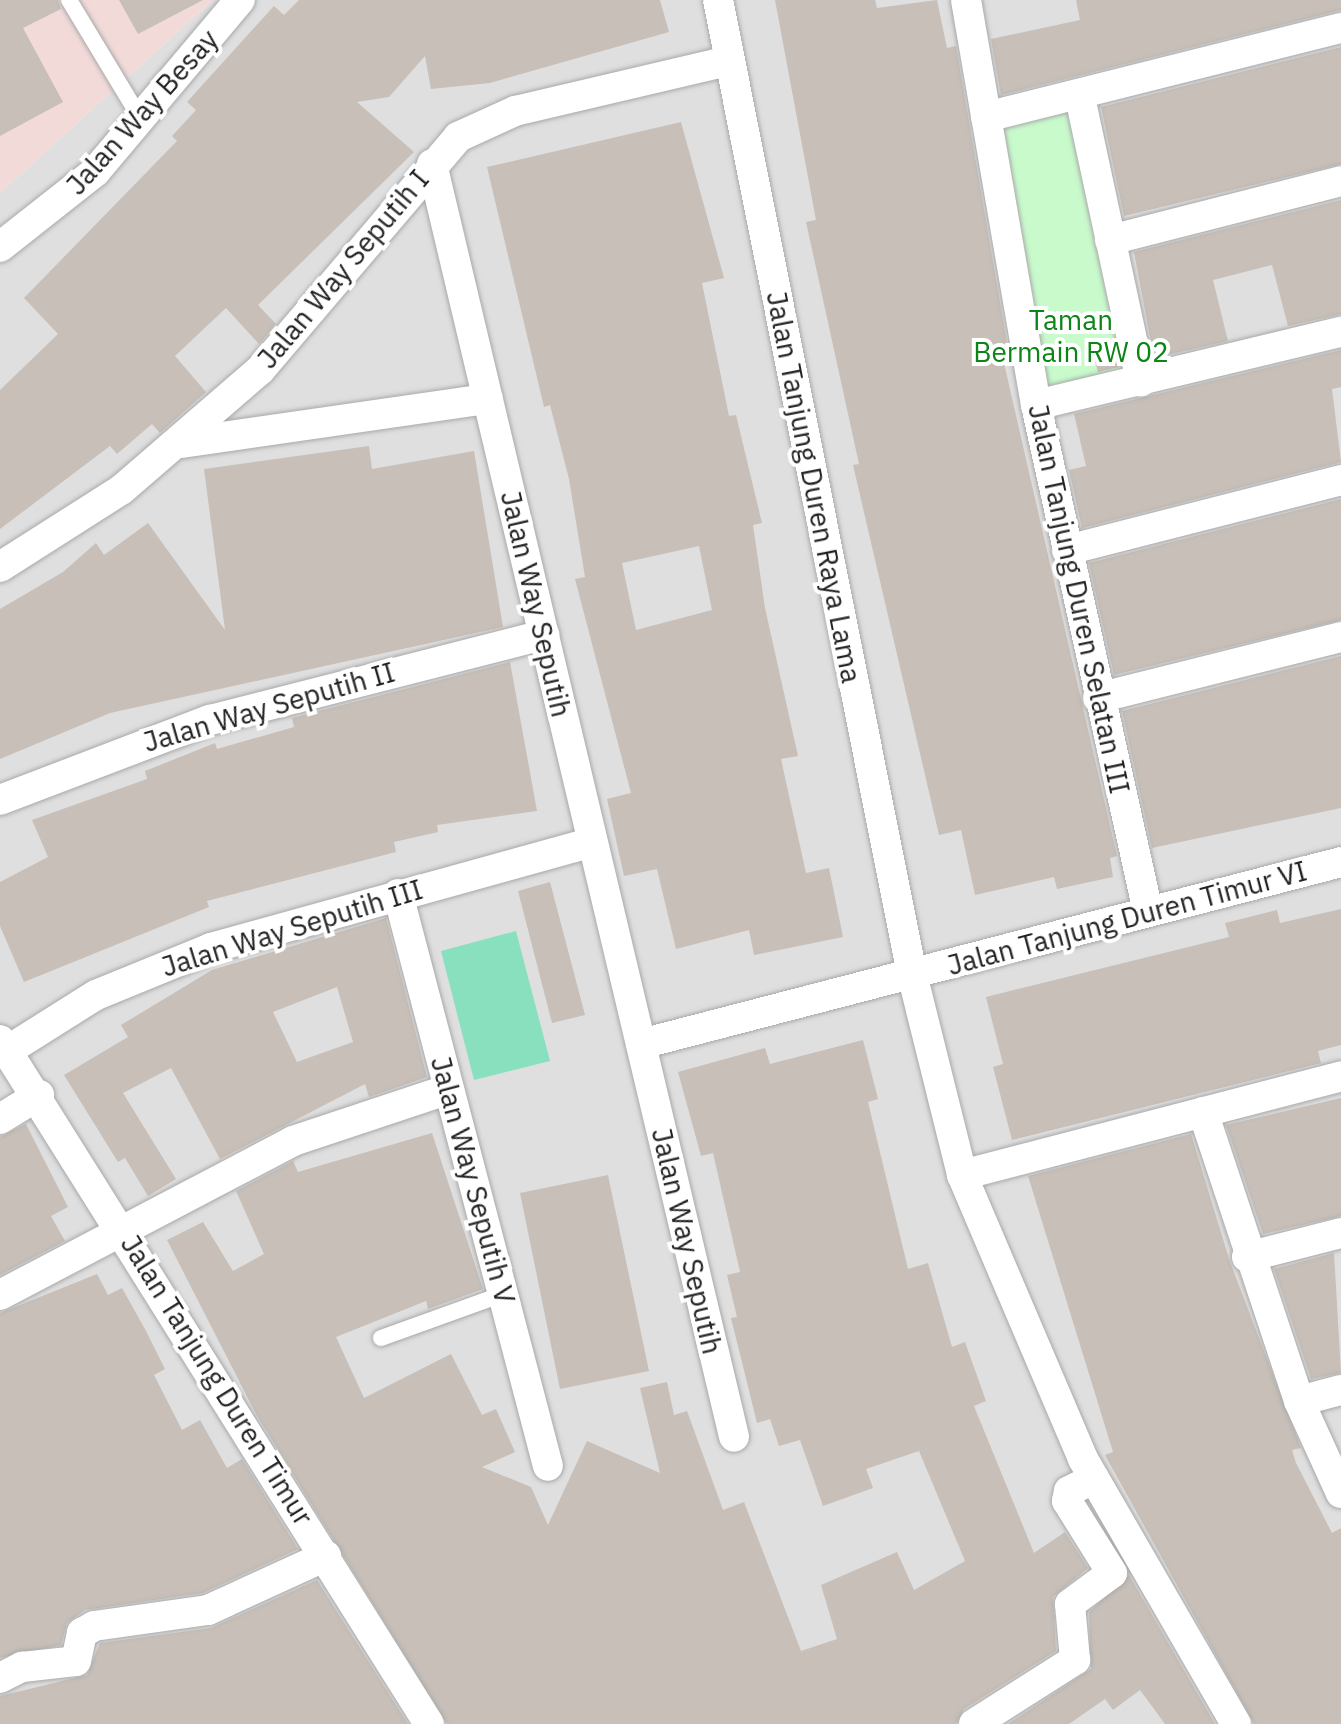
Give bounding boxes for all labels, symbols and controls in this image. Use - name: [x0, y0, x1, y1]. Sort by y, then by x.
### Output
- street label: Jalan Way Besay: [59, 23, 225, 201]
- street label: Jalan Way Seputih I: [250, 163, 436, 375]
- street label: Jalan Tanjung Duren Raya Lama: [760, 288, 868, 686]
- park label: Taman Bermain RW 02: [973, 303, 1169, 369]
- street label: Jalan Tanjung Duren Selatan III: [1021, 401, 1137, 797]
- street label: Jalan Way Seputih: [494, 488, 578, 720]
- street label: Jalan Way Seputih II: [139, 655, 399, 759]
- street label: Jalan Tanjung Duren Timur VI: [944, 854, 1310, 982]
- street label: Jalan Way Seputih III: [157, 872, 427, 984]
- street label: Jalan Way Seputih V: [424, 1053, 522, 1307]
- street label: Jalan Way Seputih: [645, 1125, 729, 1357]
- street label: Jalan Tanjung Duren Timur: [114, 1229, 320, 1531]

